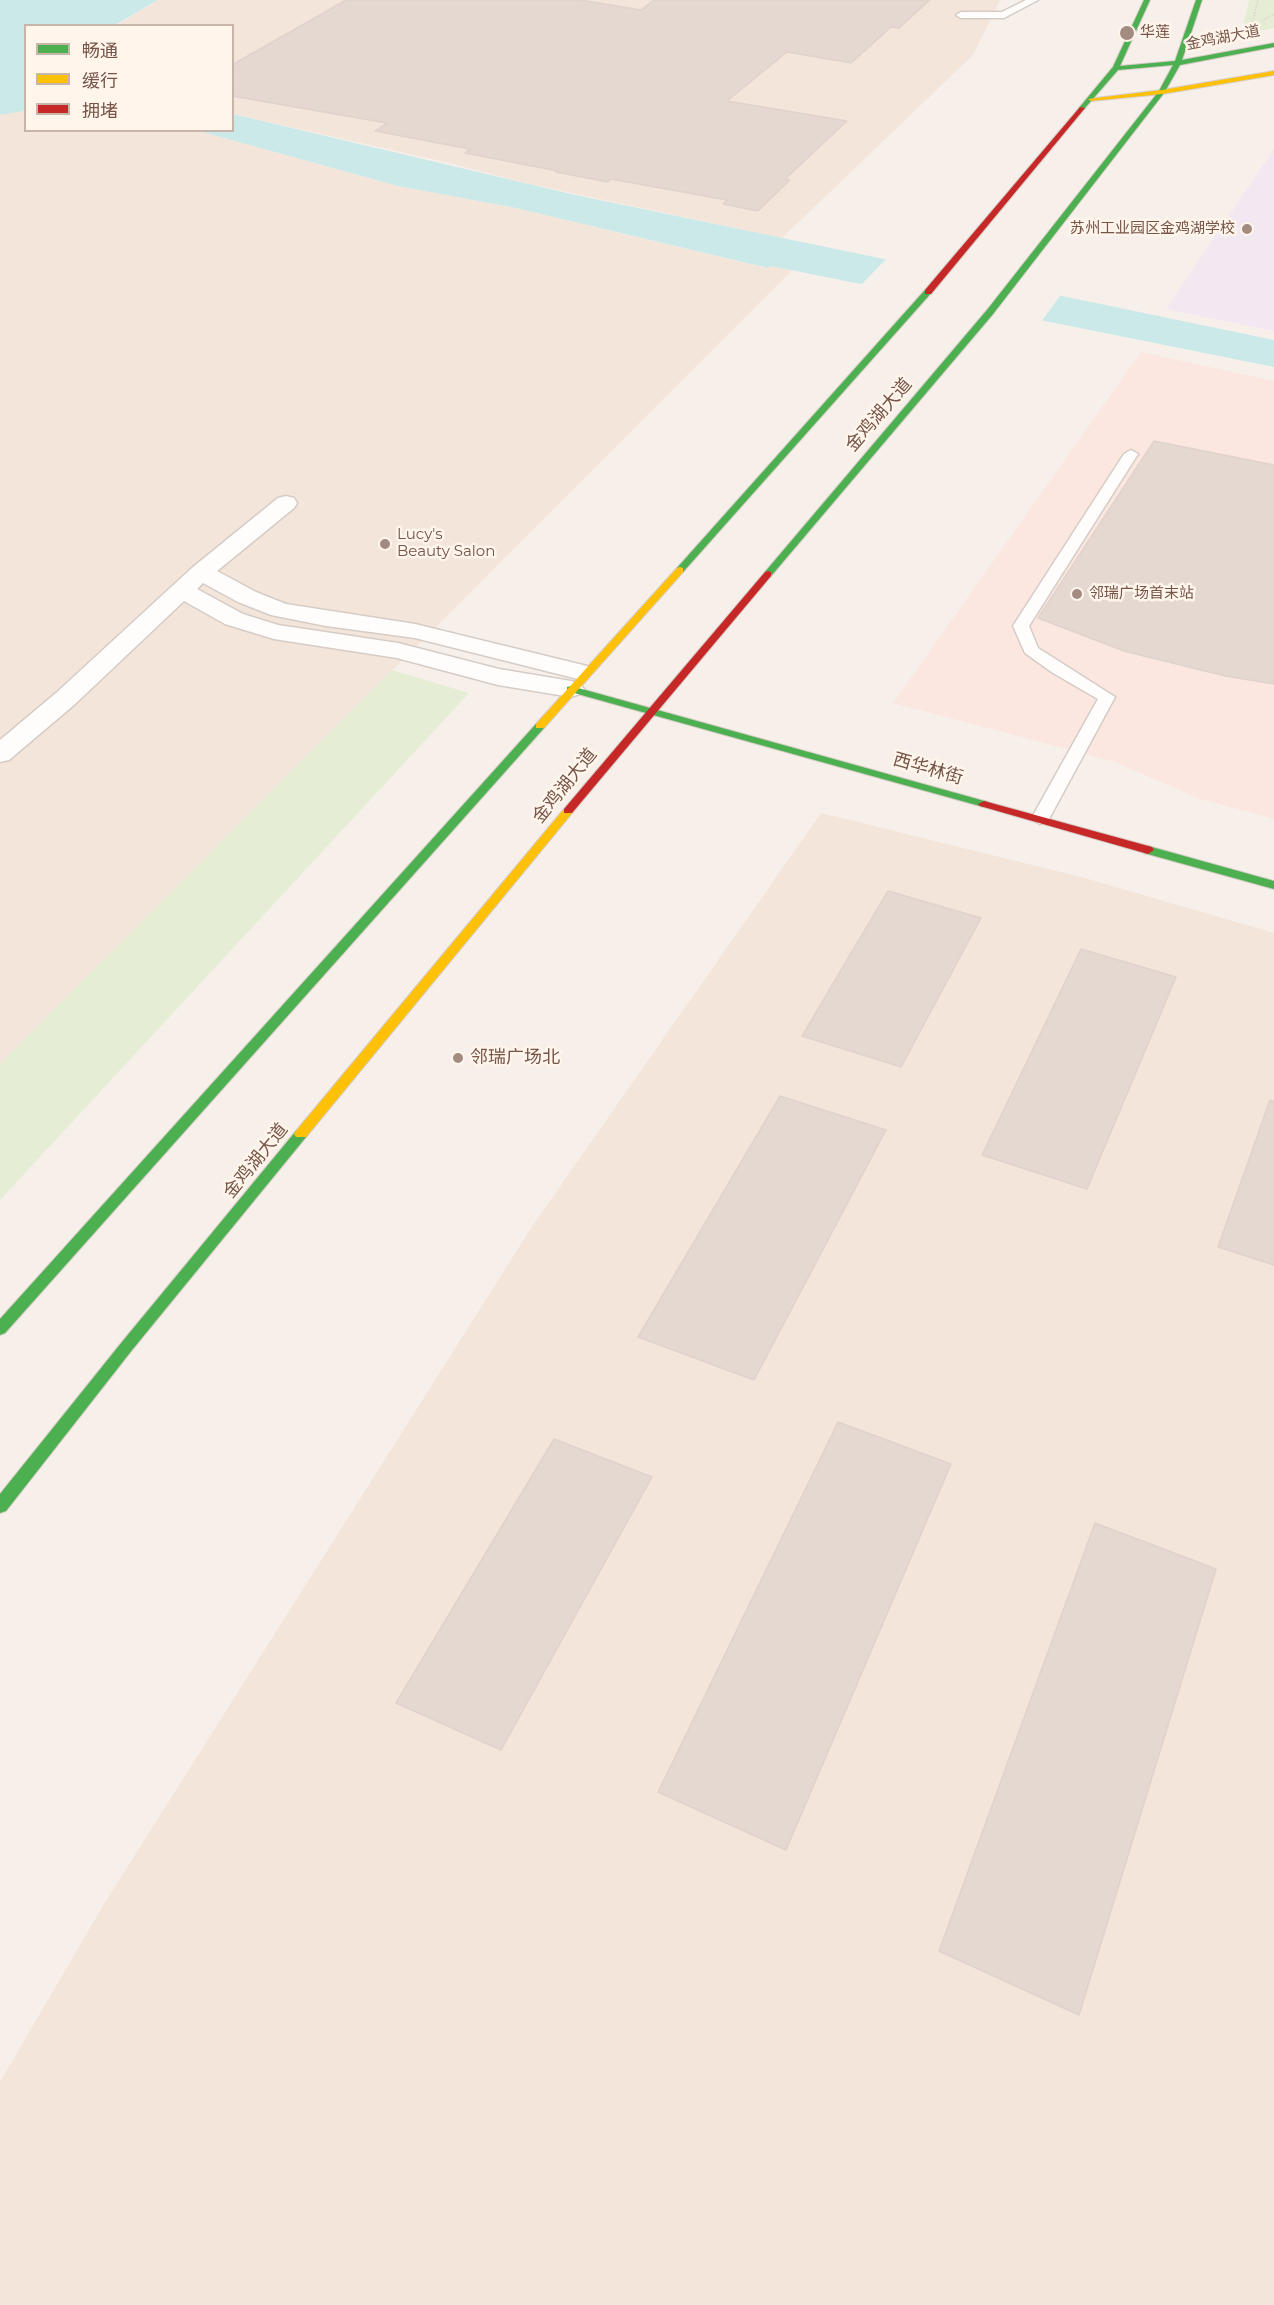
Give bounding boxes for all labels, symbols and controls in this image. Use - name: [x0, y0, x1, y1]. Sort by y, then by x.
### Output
- street label: 金鸡湖大道: [1184, 22, 1262, 54]
- legend: [24, 24, 234, 132]
- marker: 华莲: [1118, 24, 1136, 42]
- place label: 华莲: [1140, 24, 1170, 42]
- text: 畅通: [82, 40, 118, 62]
- text: 缓行: [82, 70, 118, 92]
- text: 拥堵: [82, 100, 118, 122]
- place label: 苏州工业园区金鸡湖学校: [1070, 220, 1235, 238]
- marker: 苏州工业园区金鸡湖学校: [1240, 222, 1254, 236]
- street label: 金鸡湖大道: [841, 374, 917, 456]
- place label: Lucy's Beauty Salon: [397, 526, 495, 561]
- marker: Lucy's Beauty Salon: [378, 537, 392, 551]
- place label: 邻瑞广场首末站: [1089, 585, 1194, 603]
- marker: 邻瑞广场首末站: [1070, 587, 1084, 601]
- street label: 金鸡湖大道: [528, 744, 602, 828]
- street label: 西华林街: [890, 749, 966, 789]
- place label: 邻瑞广场北: [470, 1047, 560, 1069]
- marker: 邻瑞广场北: [451, 1051, 465, 1065]
- street label: 金鸡湖大道: [219, 1119, 293, 1203]

